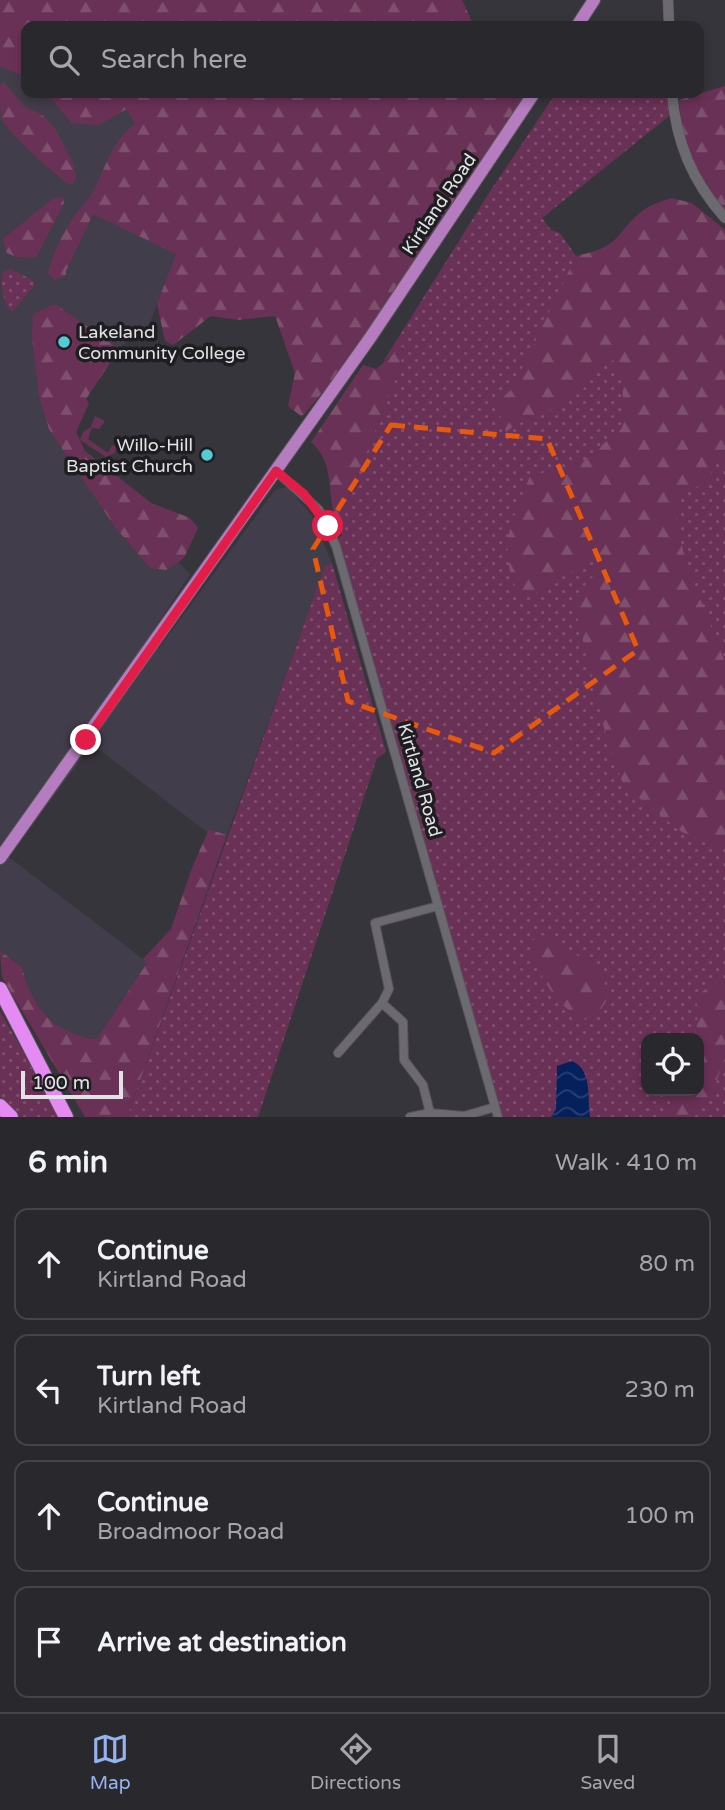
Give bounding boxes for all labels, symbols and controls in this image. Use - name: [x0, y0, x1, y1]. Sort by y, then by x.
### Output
- search box: [21, 21, 704, 98]
- icon: search: [45, 41, 83, 79]
- text: Search here: [101, 44, 247, 75]
- street label: Kirtland Road: [397, 149, 481, 259]
- place label: Lakeland Community College: [78, 321, 246, 364]
- marker: Lakeland Community College: [56, 334, 72, 350]
- place label: Willo-Hill Baptist Church: [66, 434, 193, 477]
- marker: Willo-Hill Baptist Church: [199, 447, 215, 463]
- route start: [312, 510, 343, 541]
- street label: Kirtland Road: [393, 721, 447, 839]
- route end: [70, 724, 101, 755]
- map controls: [641, 1033, 704, 1096]
- button: locate: [641, 1033, 704, 1096]
- scale bar: [21, 1068, 122, 1100]
- text: 100 m: [32, 1072, 90, 1094]
- text: 6 min: [28, 1144, 108, 1181]
- text: Walk · 410 m: [555, 1149, 697, 1177]
- text: Continue: [97, 1235, 209, 1266]
- icon: ahead: [30, 1245, 68, 1283]
- text: 80 m: [639, 1250, 695, 1278]
- text: Kirtland Road: [97, 1266, 247, 1294]
- text: Turn left: [97, 1361, 200, 1392]
- icon: left: [30, 1371, 68, 1409]
- text: 230 m: [625, 1376, 695, 1404]
- text: Kirtland Road: [97, 1392, 247, 1420]
- text: Continue: [97, 1487, 209, 1518]
- icon: ahead: [30, 1497, 68, 1535]
- text: 100 m: [625, 1502, 695, 1530]
- text: Broadmoor Road: [97, 1518, 284, 1546]
- icon: arrive: [30, 1623, 68, 1661]
- text: Arrive at destination: [97, 1627, 347, 1658]
- tab: Map: [90, 1730, 131, 1794]
- tab: Directions: [310, 1730, 401, 1794]
- tab: Saved: [580, 1730, 635, 1794]

